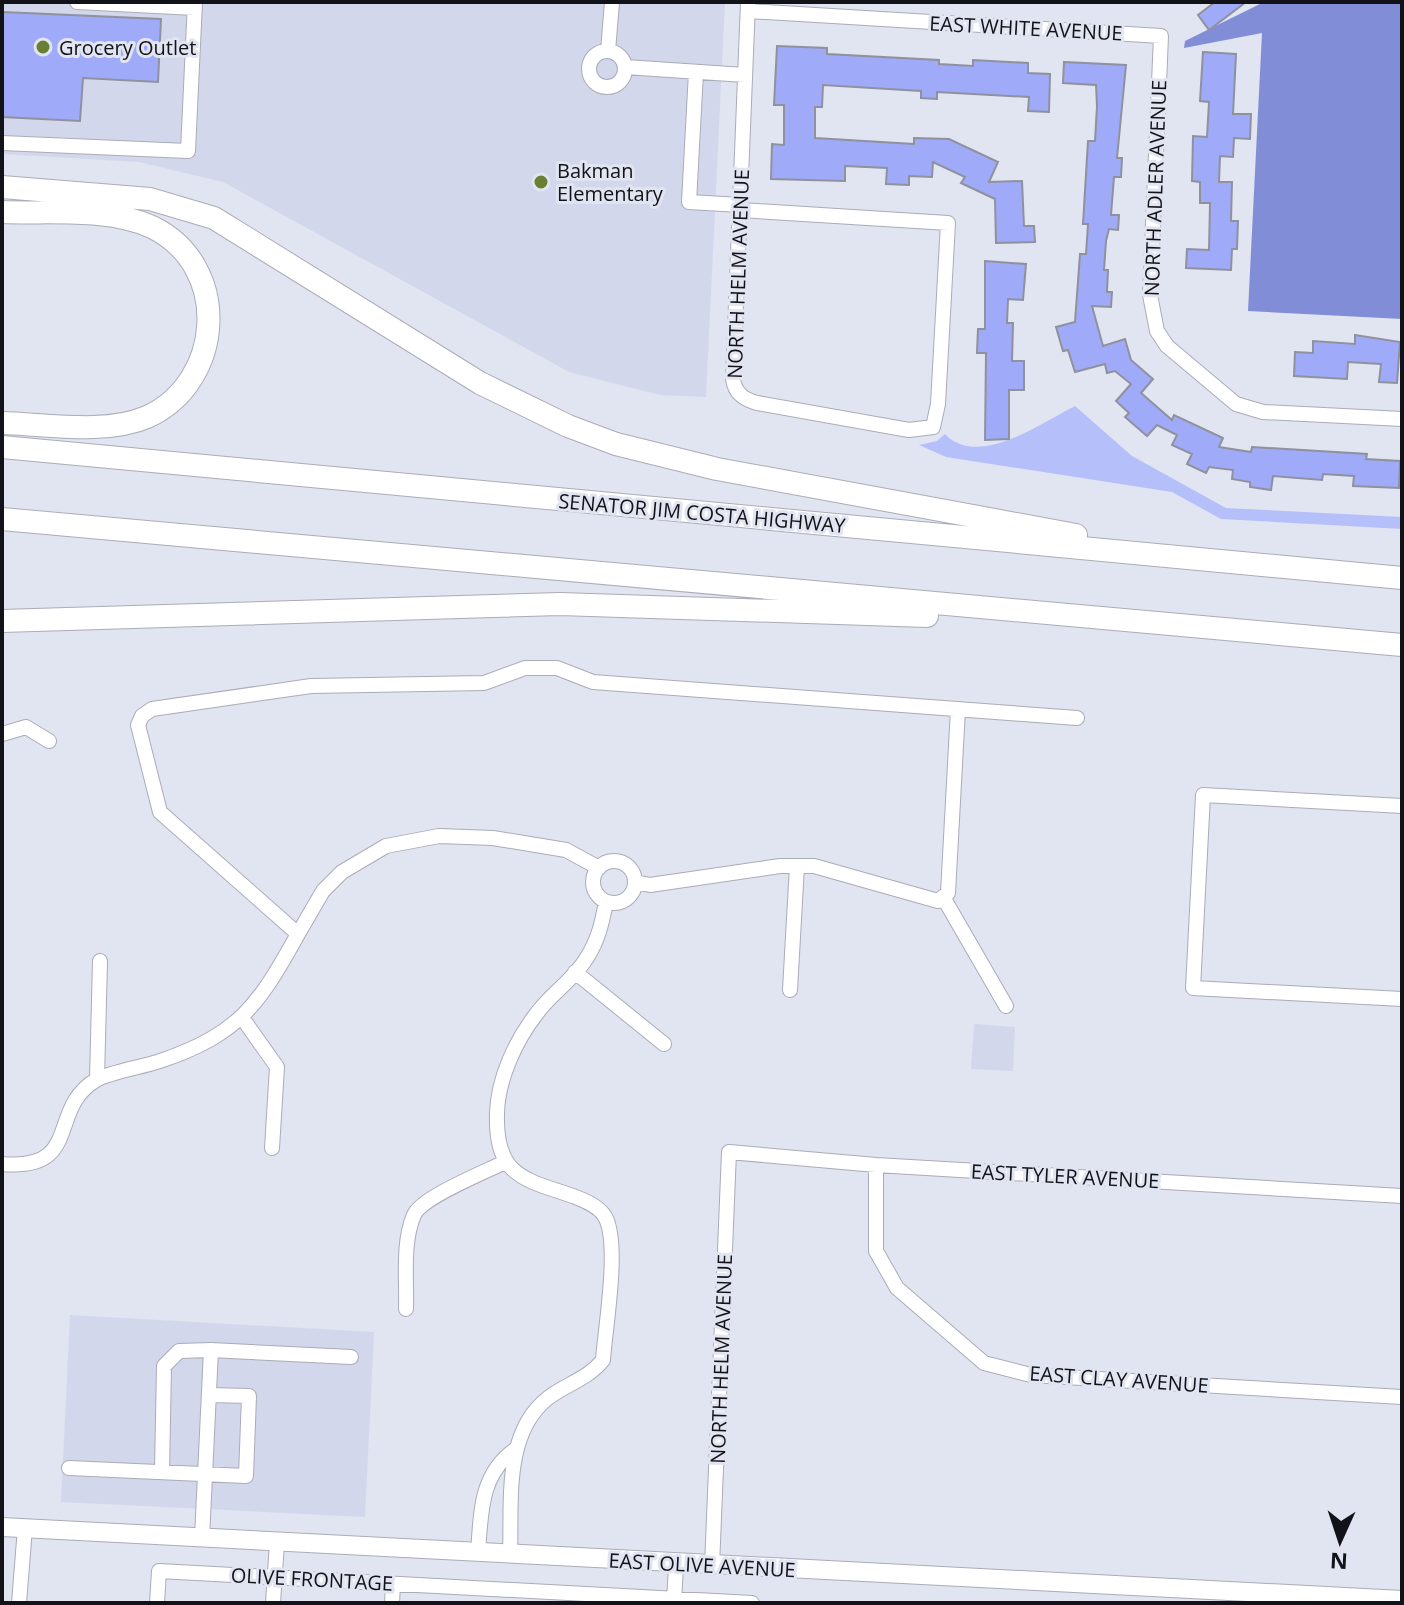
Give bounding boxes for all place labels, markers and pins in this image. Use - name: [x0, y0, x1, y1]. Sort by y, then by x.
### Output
- place label: Grocery Outlet: [59, 34, 196, 61]
- marker: Grocery Outlet: [34, 38, 52, 56]
- place label: Bakman Elementary: [557, 157, 664, 207]
- marker: Bakman Elementary: [532, 173, 550, 191]

